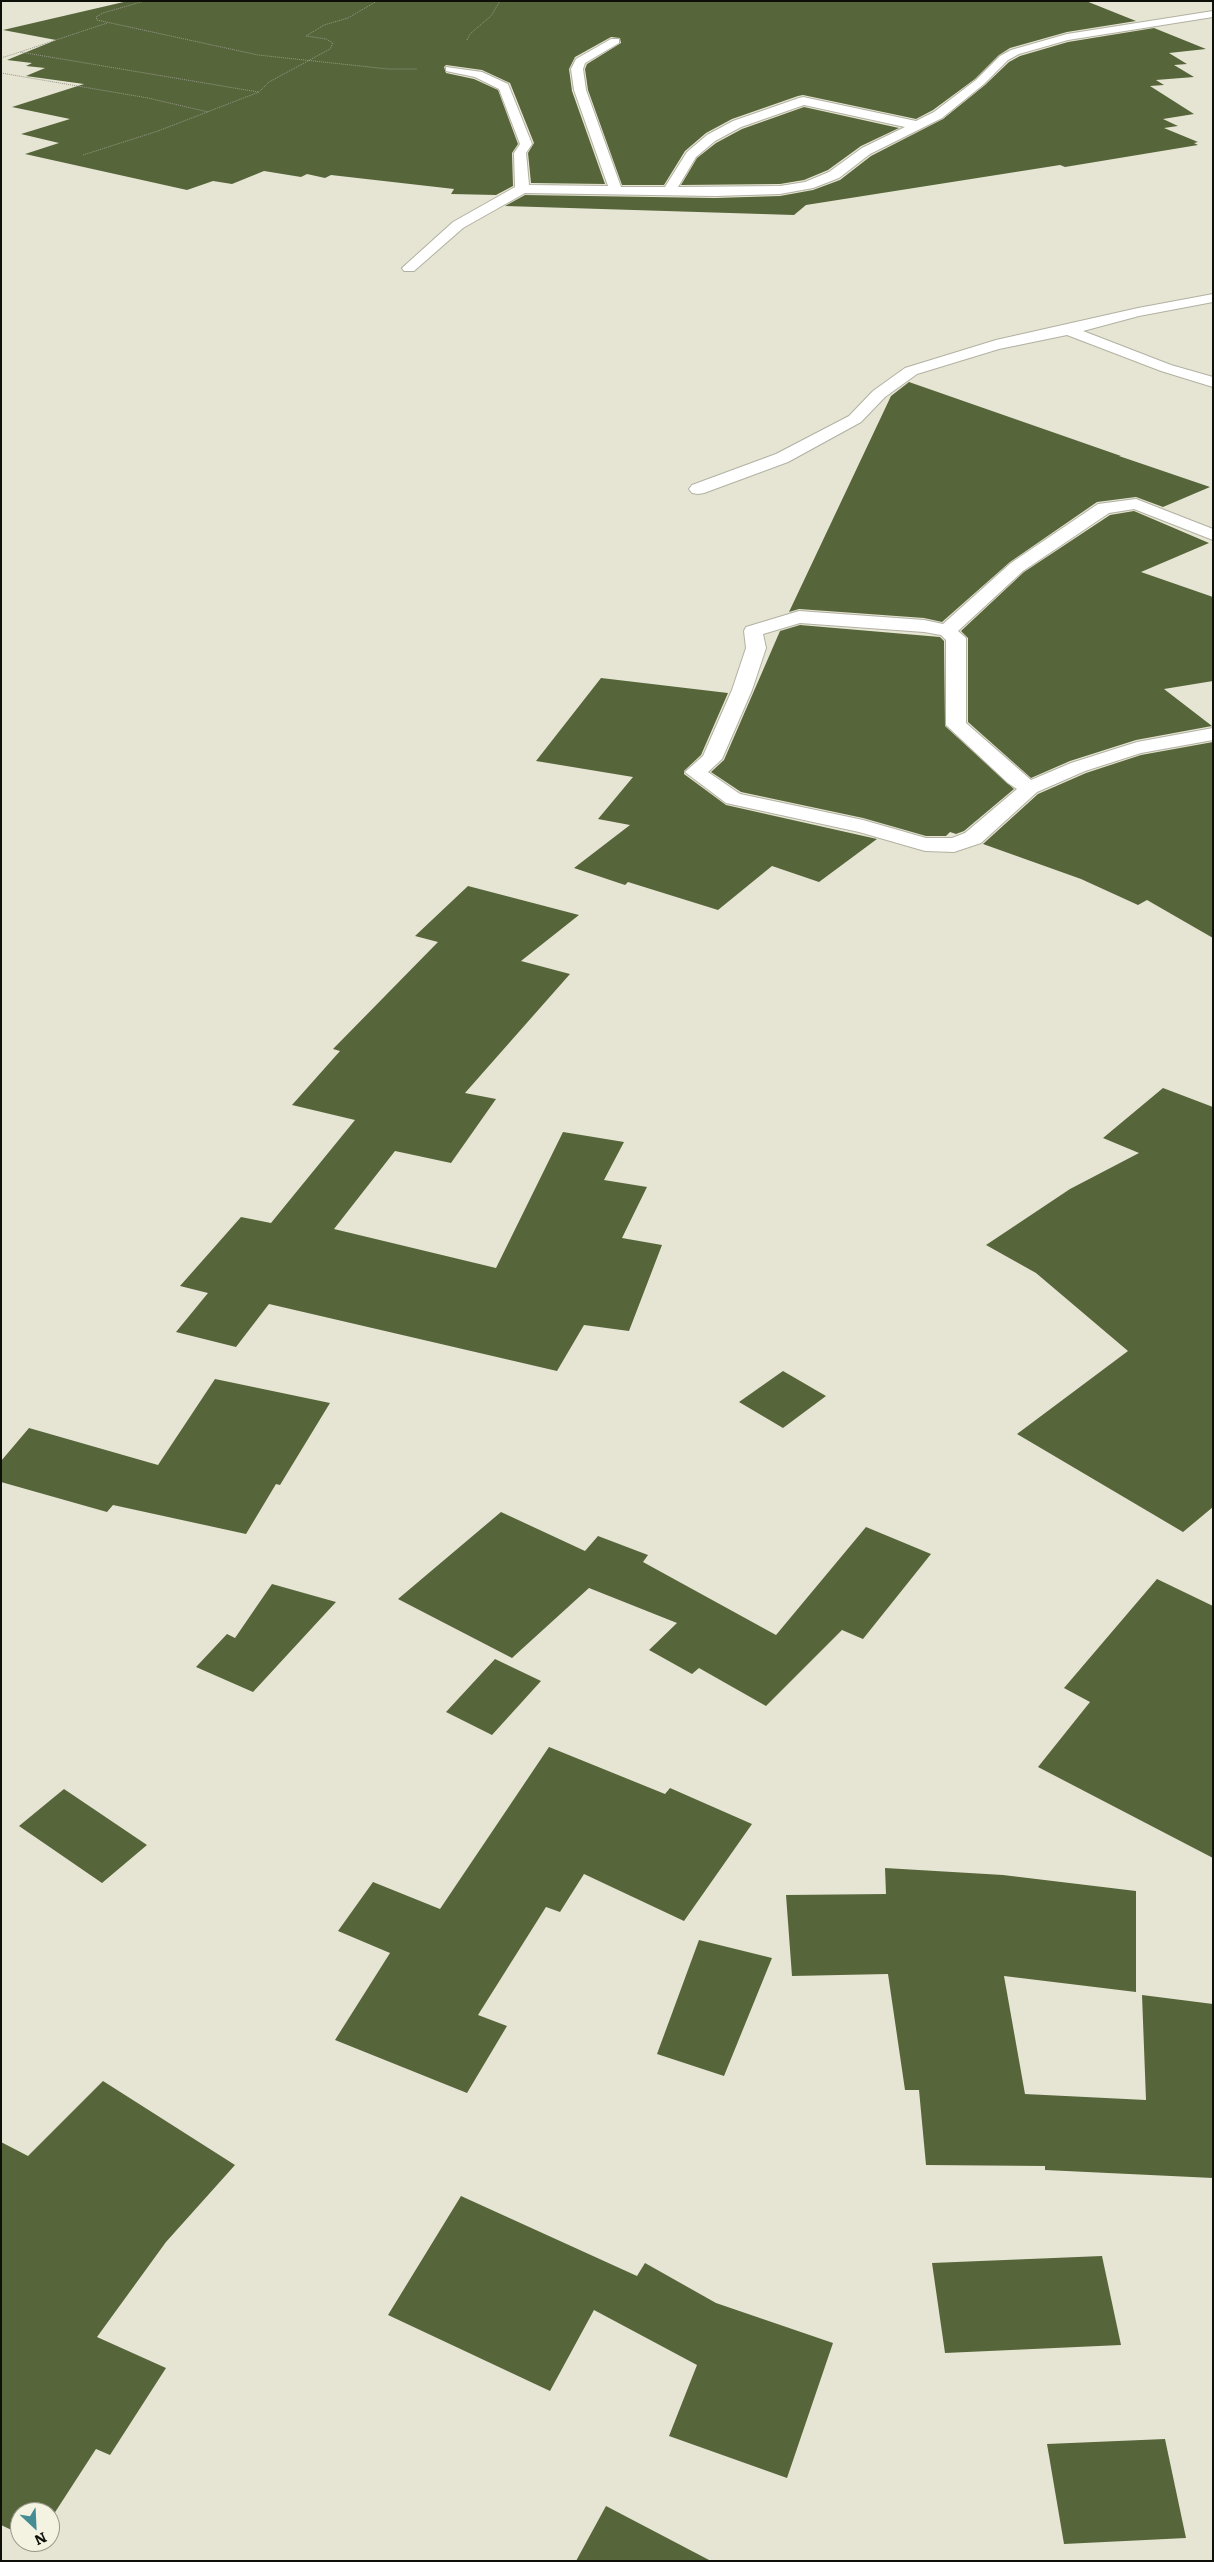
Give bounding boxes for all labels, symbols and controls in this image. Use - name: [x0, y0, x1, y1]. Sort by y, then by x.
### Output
- north arrow: [10, 2502, 60, 2552]
- text: N: [31, 2528, 50, 2551]

